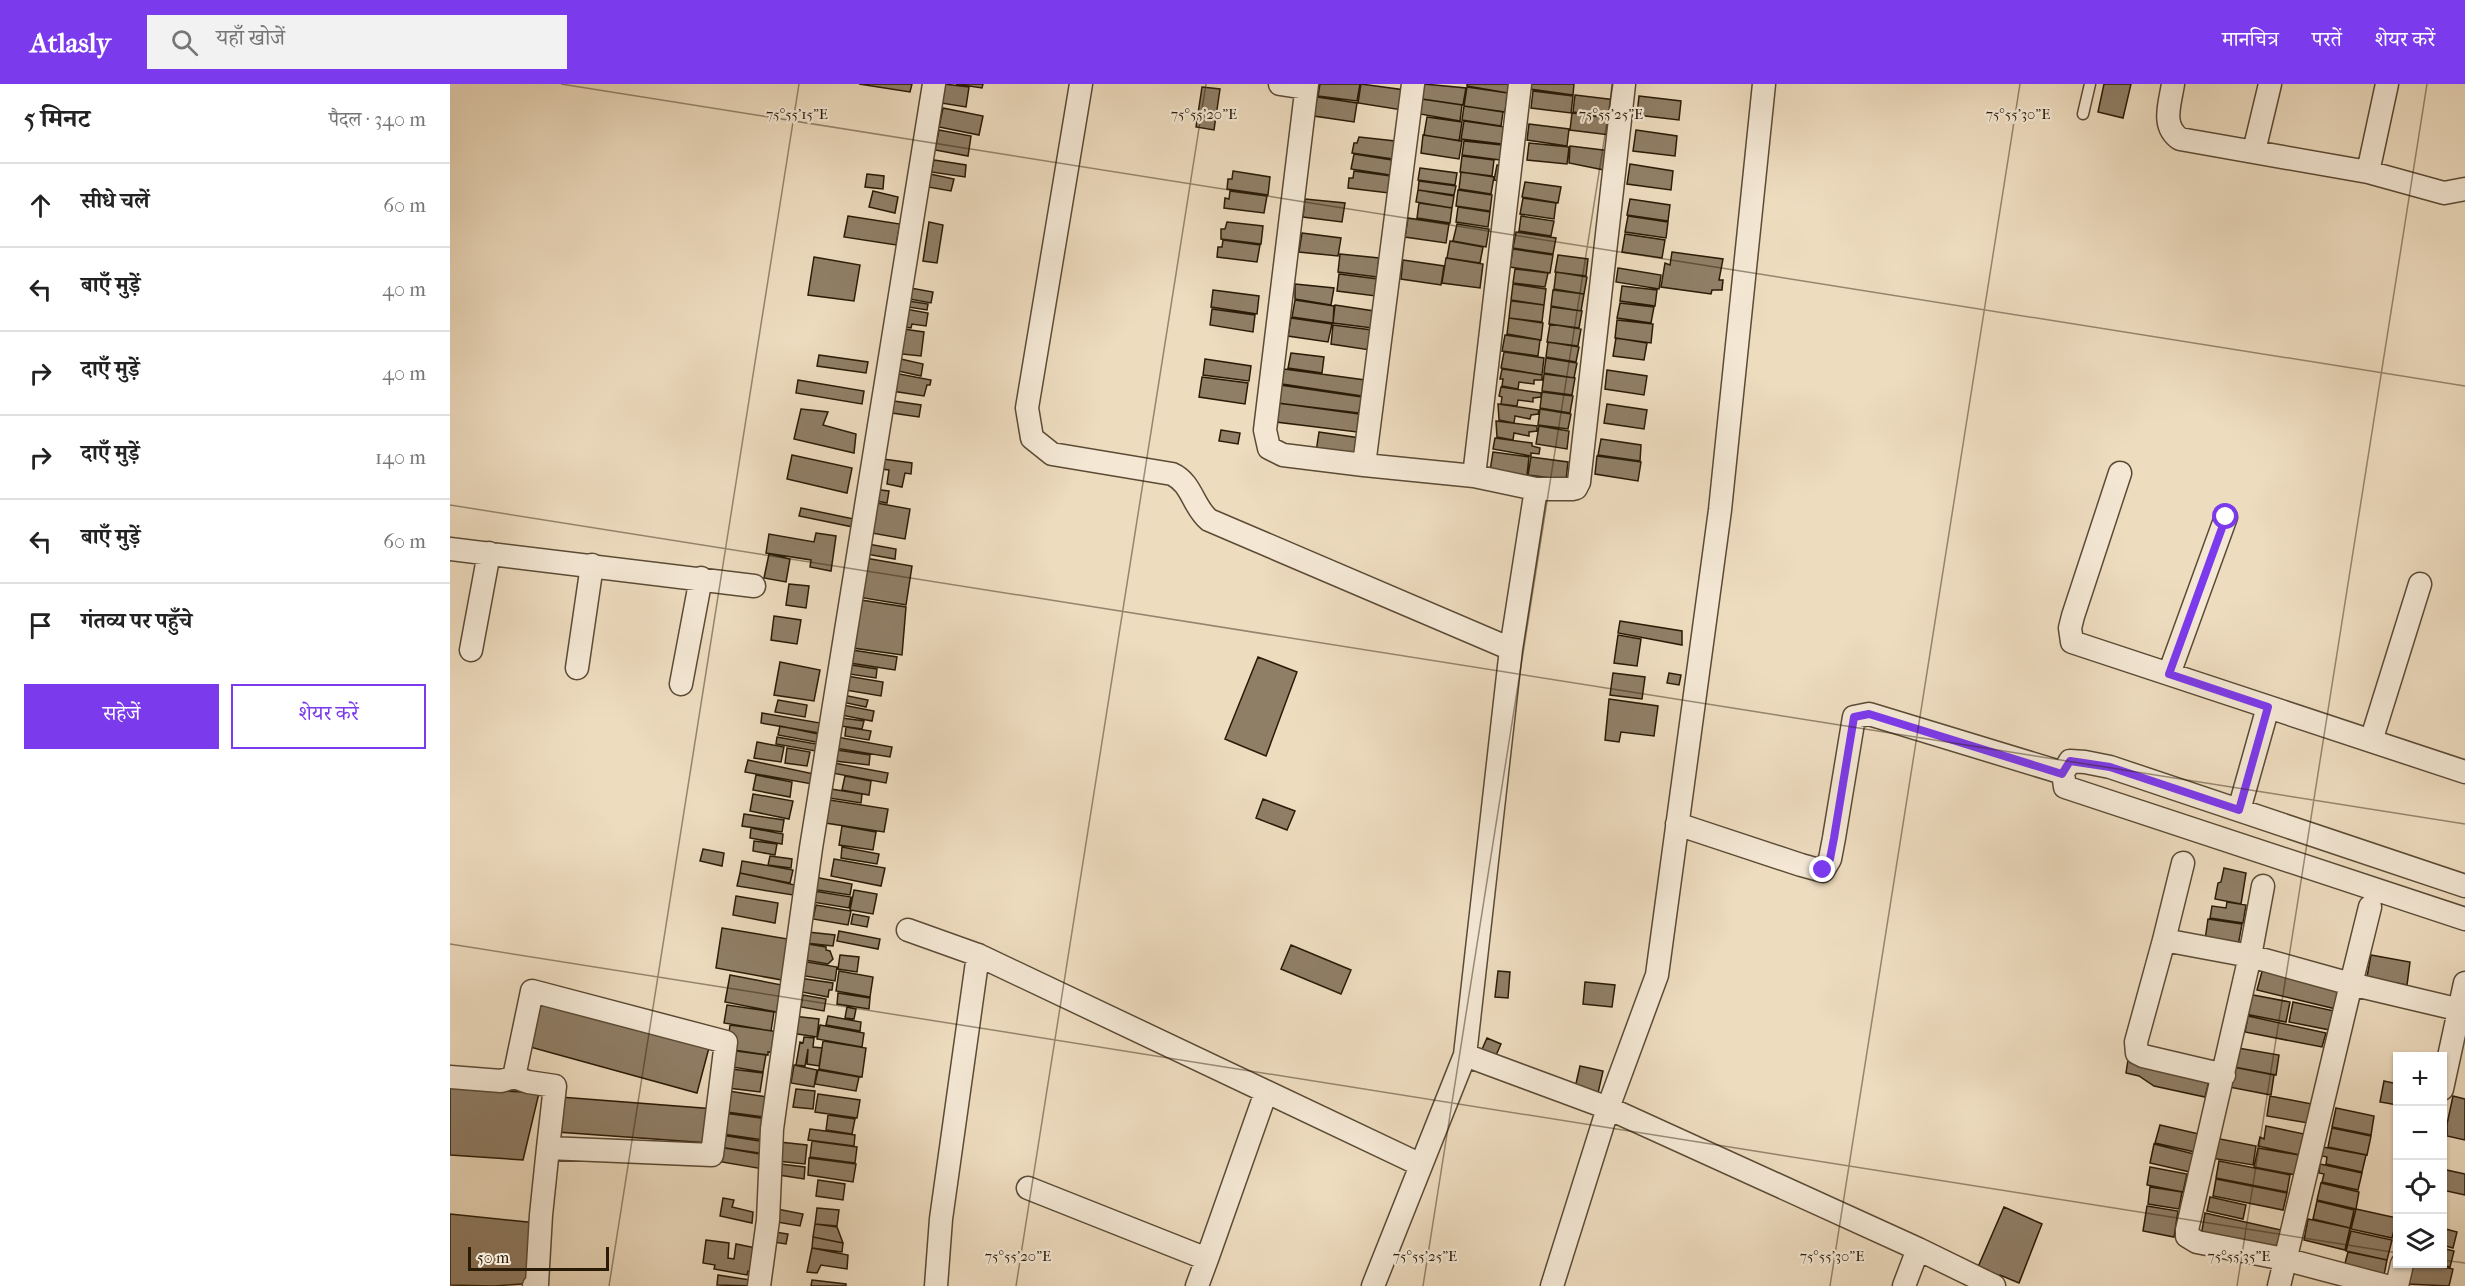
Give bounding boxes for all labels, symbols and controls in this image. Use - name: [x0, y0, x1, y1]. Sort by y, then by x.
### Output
- search box: [147, 15, 567, 69]
- text: यहाँ खोजें: [216, 25, 285, 51]
- text: Atlasly: [30, 26, 111, 59]
- icon: search: [168, 26, 201, 59]
- text: मानचित्र: [2222, 27, 2279, 51]
- text: परतें: [2312, 27, 2342, 51]
- text: शेयर करें: [2375, 27, 2435, 51]
- text: 5 मिनट: [24, 103, 90, 134]
- text: 75°55'15"E: [766, 105, 828, 123]
- text: 75°55'20"E: [1171, 105, 1237, 123]
- text: 75°55'25"E: [1579, 105, 1643, 123]
- text: 75°55'30"E: [1986, 105, 2050, 123]
- text: पैदल · 340 m: [329, 108, 426, 131]
- text: सीधे चलें: [81, 188, 150, 214]
- icon: ahead: [24, 189, 57, 222]
- text: 60 m: [383, 194, 426, 217]
- text: बाएँ मुड़ें: [81, 272, 140, 298]
- icon: left: [24, 273, 57, 306]
- text: 40 m: [382, 278, 426, 301]
- text: दाएँ मुड़ें: [81, 356, 140, 382]
- icon: right: [24, 357, 57, 390]
- text: 40 m: [382, 362, 426, 385]
- text: दाएँ मुड़ें: [81, 440, 140, 466]
- icon: right: [24, 441, 57, 474]
- text: 140 m: [375, 446, 426, 469]
- route start: [2212, 503, 2238, 529]
- text: बाएँ मुड़ें: [81, 524, 140, 550]
- icon: left: [24, 525, 57, 558]
- text: 60 m: [383, 530, 426, 553]
- text: गंतव्य पर पहुँचे: [81, 608, 192, 634]
- icon: arrive: [24, 609, 57, 642]
- button: सहेजें: [24, 684, 219, 749]
- button: शेयर करें: [231, 684, 426, 749]
- route end: [1809, 856, 1835, 882]
- map controls: [2393, 1052, 2447, 1268]
- button: +: [2393, 1052, 2447, 1106]
- button: −: [2393, 1106, 2447, 1160]
- button: locate: [2393, 1160, 2447, 1214]
- button: layers: [2393, 1214, 2447, 1268]
- scale bar: [468, 1244, 609, 1272]
- text: 75°55'20"E: [985, 1247, 1051, 1265]
- text: 75°55'25"E: [1393, 1247, 1457, 1265]
- text: 75°55'30"E: [1800, 1247, 1864, 1265]
- text: 75°55'35"E: [2208, 1247, 2270, 1265]
- text: 50 m: [477, 1248, 509, 1267]

